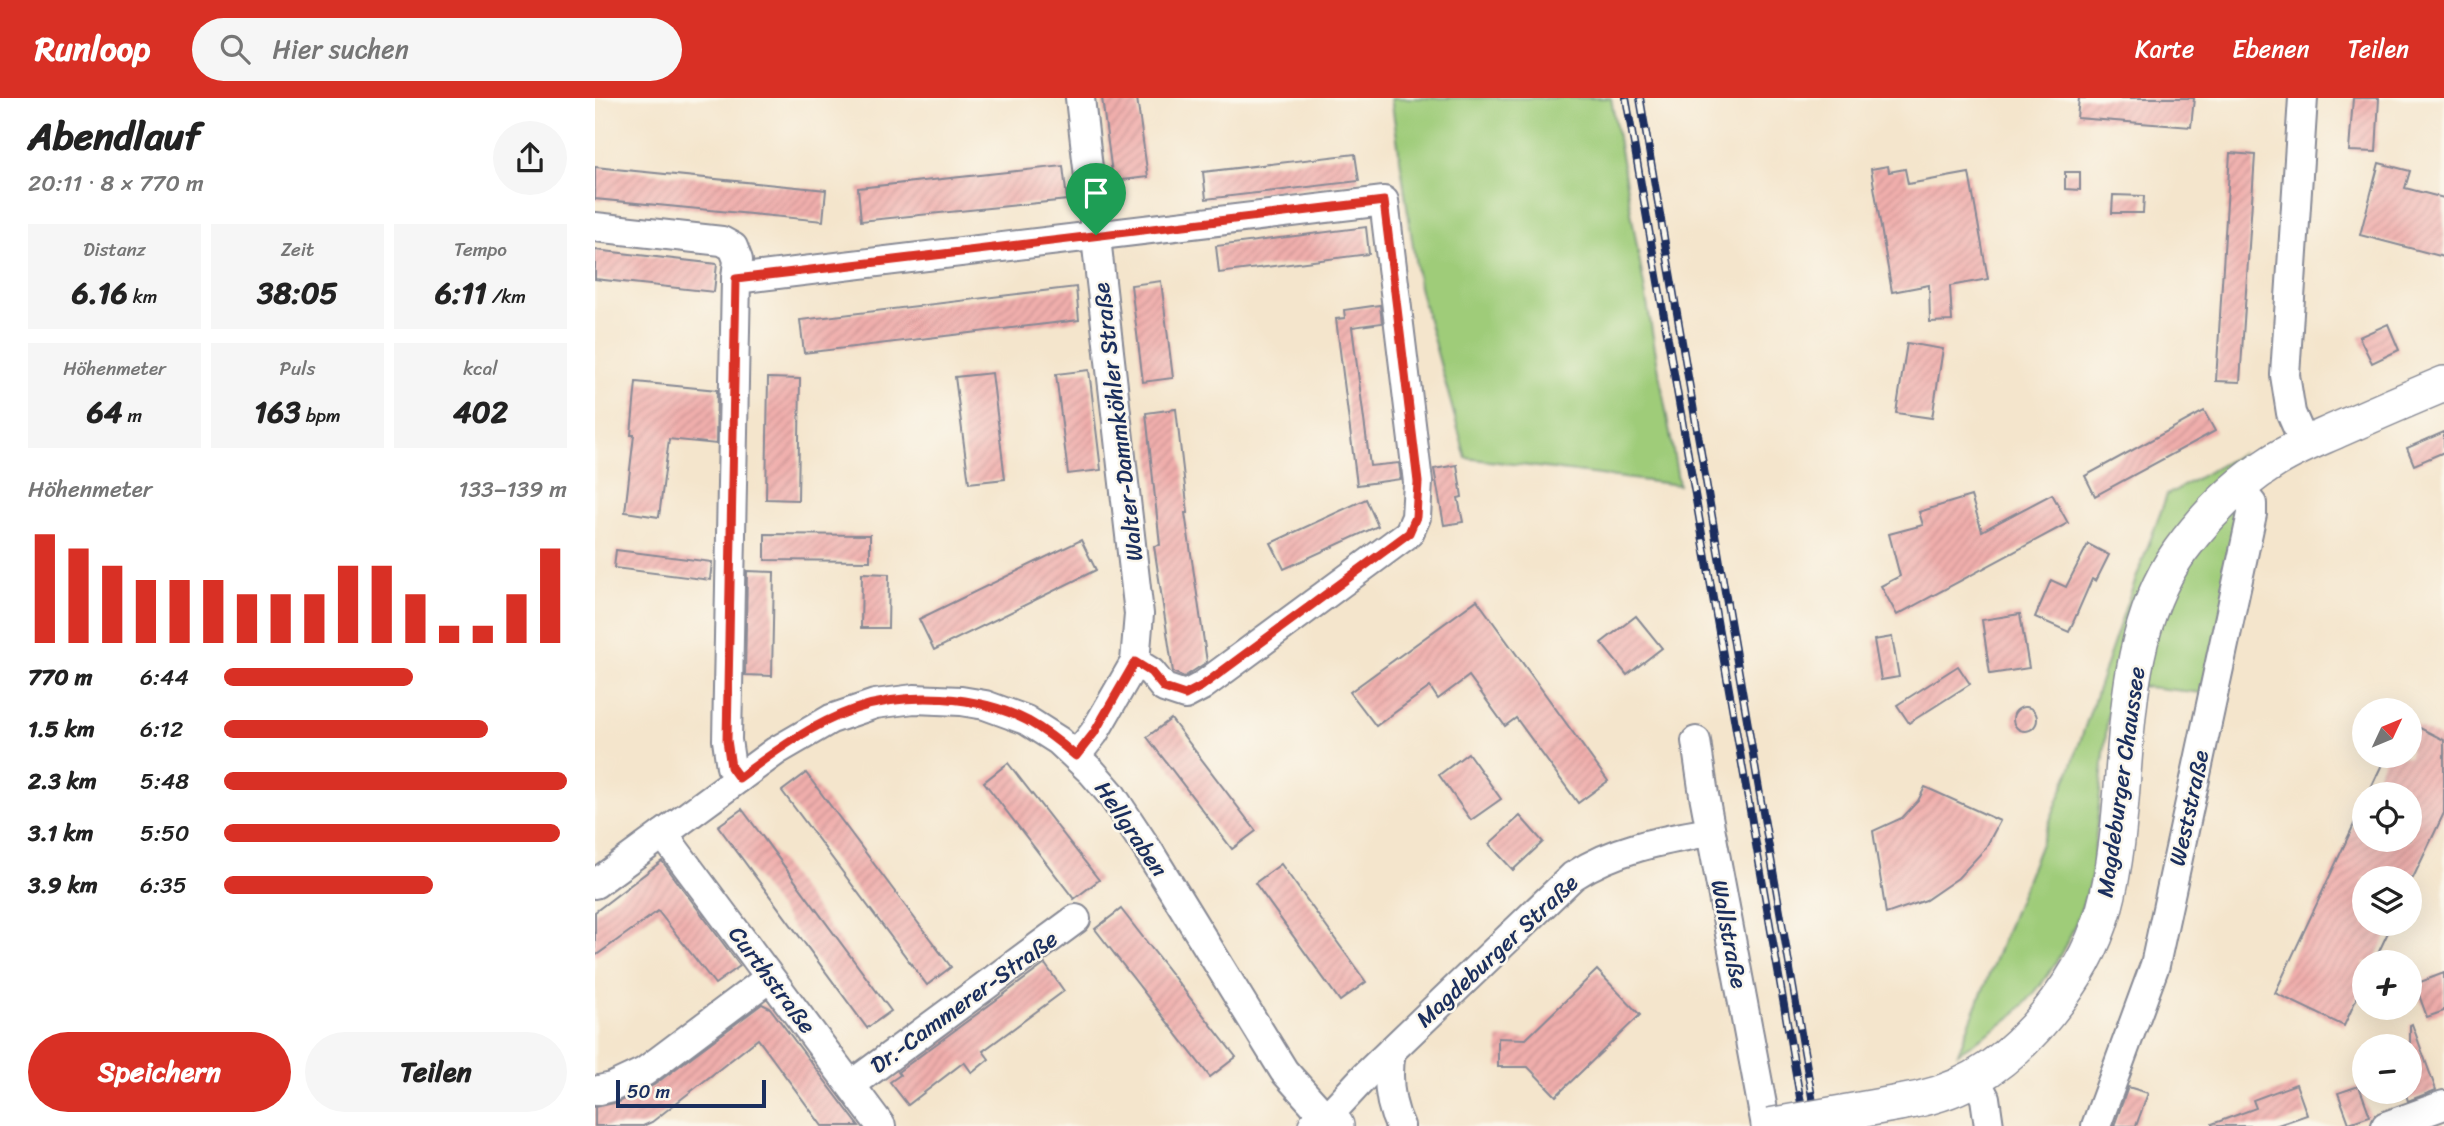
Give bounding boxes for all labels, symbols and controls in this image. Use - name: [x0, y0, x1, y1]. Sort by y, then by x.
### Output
- search box: [192, 18, 682, 81]
- text: Runloop: [35, 20, 150, 78]
- text: Hier suchen: [272, 26, 409, 72]
- text: Karte: [2135, 28, 2194, 70]
- text: Ebenen: [2232, 28, 2310, 70]
- text: Teilen: [2348, 28, 2409, 70]
- icon: search: [216, 30, 254, 68]
- text: Abendlauf: [28, 103, 201, 170]
- button: share: [493, 121, 567, 195]
- text: 20:11 · 8 × 770 m: [28, 163, 204, 204]
- pin: [1066, 163, 1126, 235]
- icon: arrive: [1077, 174, 1115, 212]
- text: Distanz: [83, 233, 146, 266]
- text: Zeit: [281, 233, 314, 266]
- text: Tempo: [454, 233, 507, 266]
- text: 6.16: [72, 266, 128, 320]
- text: 38:05: [257, 266, 338, 320]
- text: 6:11: [435, 266, 487, 320]
- text: km: [128, 280, 157, 313]
- text: /km: [487, 280, 526, 313]
- street label: Walter-Dammköhler Straße: [1081, 280, 1155, 564]
- text: Höhenmeter: [63, 352, 166, 385]
- text: Puls: [280, 352, 315, 385]
- text: kcal: [463, 352, 498, 385]
- text: 64: [87, 385, 123, 439]
- text: 163: [254, 385, 301, 439]
- text: 402: [453, 385, 508, 439]
- text: m: [123, 399, 142, 432]
- text: bpm: [301, 399, 341, 432]
- text: Höhenmeter: [28, 469, 152, 510]
- text: 133–139 m: [459, 469, 567, 510]
- text: 770 m: [28, 657, 92, 698]
- text: 6:44: [140, 657, 189, 698]
- street label: Magdeburger Chaussee: [2085, 664, 2158, 900]
- north arrow: [2352, 698, 2422, 768]
- map controls: [2352, 698, 2422, 1104]
- text: 1.5 km: [28, 709, 95, 750]
- text: 6:12: [140, 709, 183, 750]
- street label: Weststraße: [2157, 746, 2221, 870]
- text: 2.3 km: [28, 761, 97, 802]
- text: 5:48: [140, 761, 189, 802]
- street label: Hellgraben: [1083, 772, 1179, 886]
- button: locate: [2352, 782, 2422, 852]
- text: 3.1 km: [28, 813, 93, 854]
- text: 5:50: [140, 813, 190, 854]
- street label: Magdeburger Straße: [1406, 864, 1588, 1038]
- text: 3.9 km: [28, 865, 98, 906]
- text: 6:35: [140, 865, 187, 906]
- button: layers: [2352, 866, 2422, 936]
- street label: Wallstraße: [1698, 876, 1760, 992]
- street label: Curthstraße: [717, 917, 827, 1043]
- street label: Dr.-Cammerer-Straße: [861, 919, 1067, 1085]
- button: +: [2352, 950, 2422, 1020]
- button: Speichern: [28, 1032, 291, 1112]
- button: Teilen: [305, 1032, 567, 1112]
- button: −: [2352, 1034, 2422, 1104]
- text: 50 m: [627, 1075, 670, 1108]
- scale bar: [616, 1077, 767, 1109]

